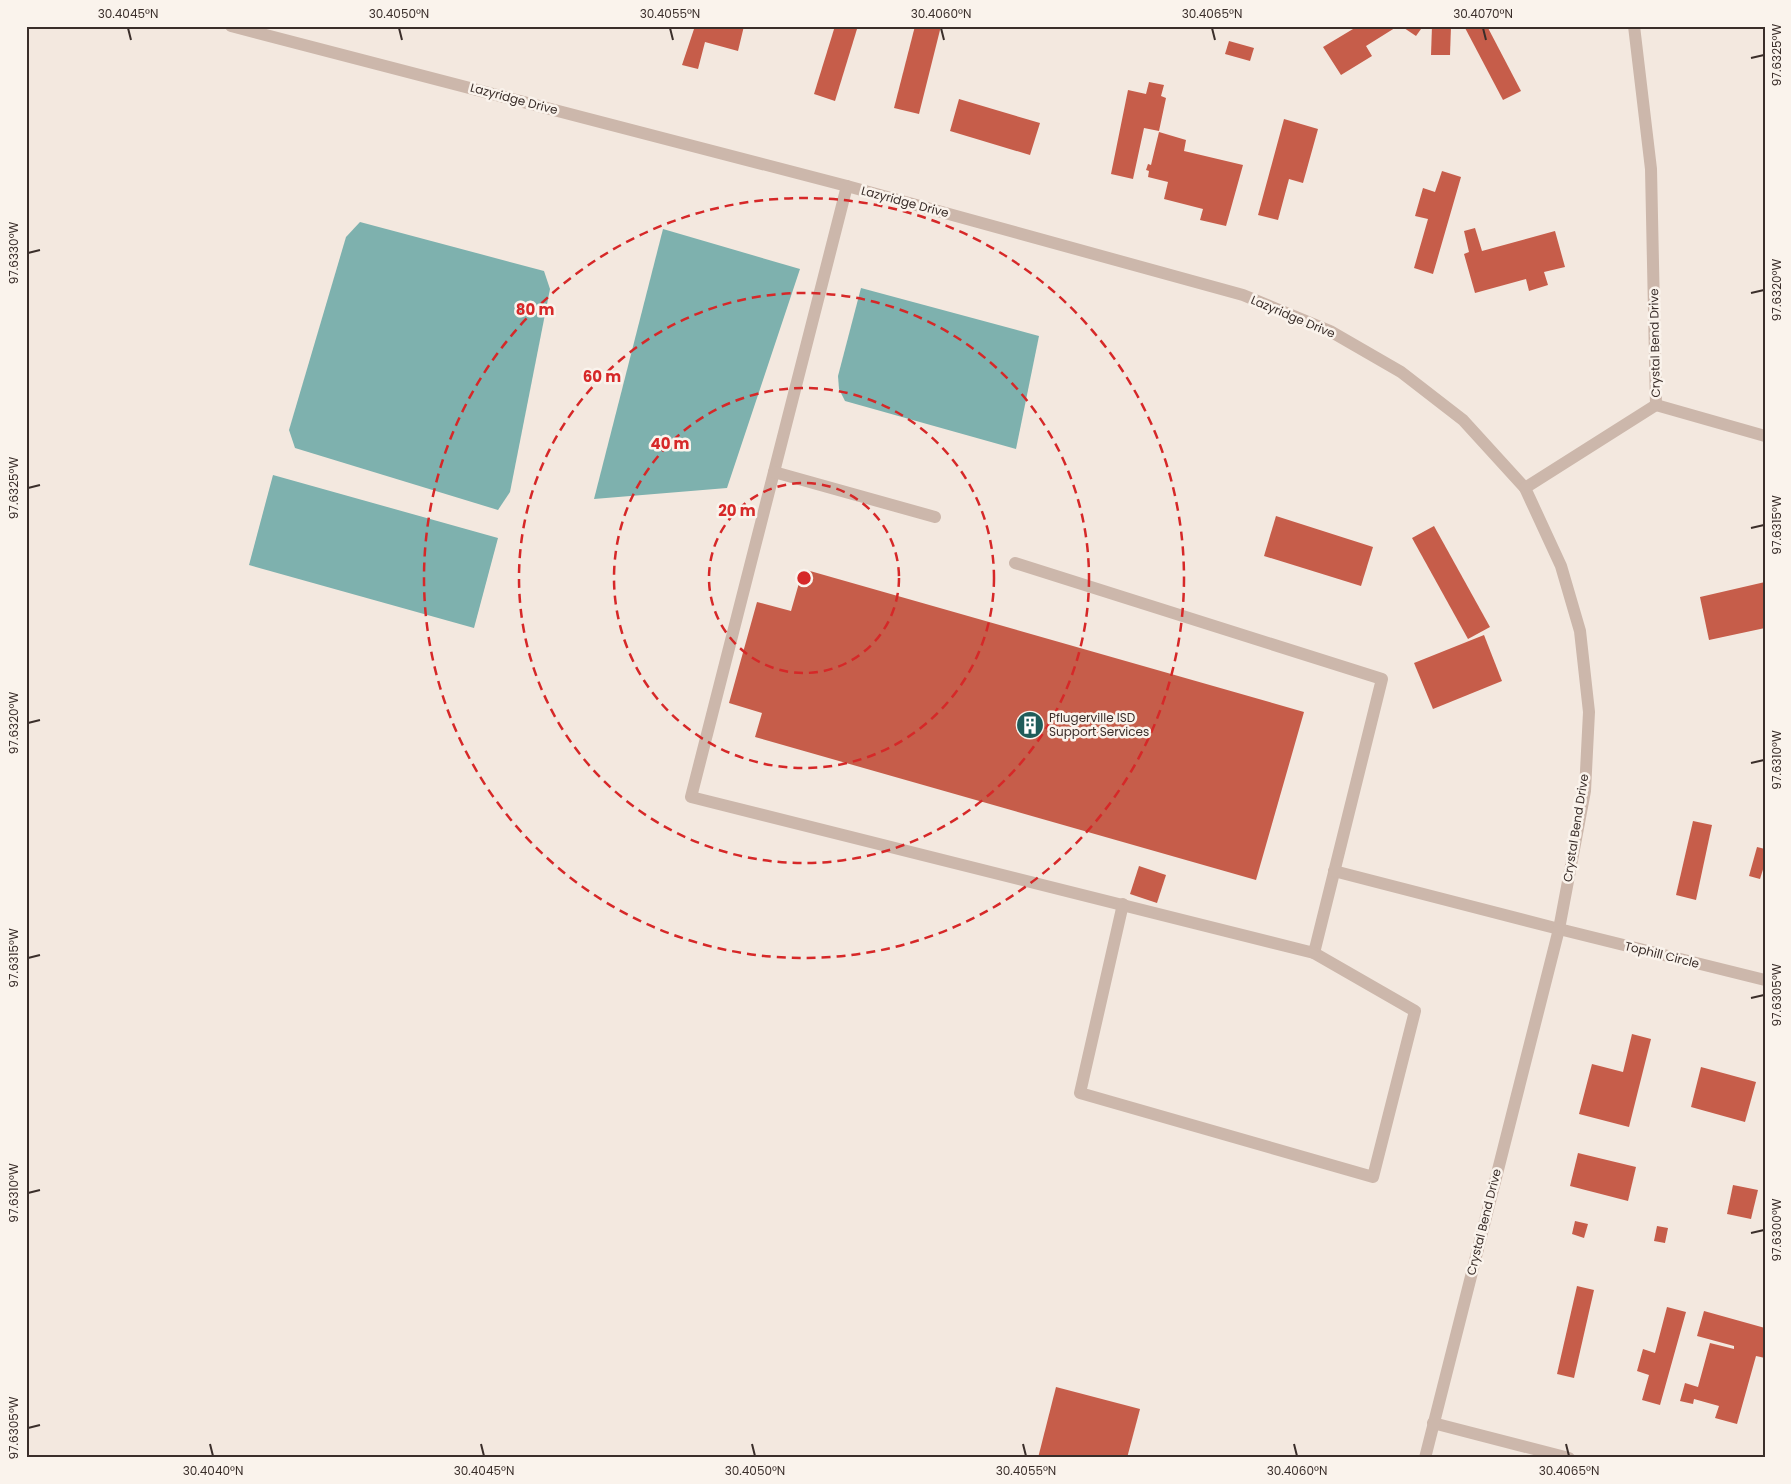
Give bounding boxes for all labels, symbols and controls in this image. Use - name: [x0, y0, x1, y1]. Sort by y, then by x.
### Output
- text: 30.4045°N: [98, 5, 158, 22]
- text: 30.4050°N: [369, 5, 429, 22]
- text: 30.4055°N: [640, 5, 700, 22]
- text: 30.4060°N: [911, 5, 971, 22]
- text: 30.4065°N: [1182, 5, 1242, 22]
- text: 30.4070°N: [1453, 5, 1513, 22]
- text: 97.6325°W: [1768, 24, 1785, 86]
- street label: Lazyridge Drive: [469, 79, 560, 118]
- street label: Lazyridge Drive: [860, 182, 951, 221]
- text: 97.6330°W: [5, 221, 22, 284]
- text: 97.6320°W: [1768, 259, 1785, 321]
- street label: Crystal Bend Drive: [1645, 288, 1664, 398]
- street label: Lazyridge Drive: [1248, 291, 1338, 342]
- text: 80 m: [516, 299, 554, 320]
- text: 60 m: [583, 366, 621, 387]
- text: 40 m: [650, 433, 690, 454]
- text: 97.6325°W: [5, 457, 22, 519]
- text: 97.6315°W: [1768, 495, 1785, 555]
- text: 20 m: [718, 500, 756, 521]
- centre of rings: [795, 569, 813, 587]
- text: 97.6320°W: [5, 692, 22, 754]
- place label: Pflugerville ISD Support Services: [1049, 709, 1149, 740]
- building icon: Pflugerville ISD Support Services: [1015, 710, 1045, 740]
- text: 97.6310°W: [1768, 730, 1785, 790]
- street label: Crystal Bend Drive: [1559, 773, 1592, 883]
- text: 97.6315°W: [5, 928, 22, 988]
- street label: Tophill Circle: [1623, 937, 1701, 972]
- text: 97.6305°W: [1768, 963, 1785, 1027]
- text: 97.6310°W: [5, 1163, 22, 1223]
- street label: Crystal Bend Drive: [1462, 1167, 1505, 1277]
- text: 97.6300°W: [1768, 1198, 1785, 1262]
- text: 97.6305°W: [5, 1396, 22, 1460]
- text: 30.4040°N: [183, 1462, 243, 1479]
- text: 30.4045°N: [454, 1462, 514, 1479]
- text: 30.4050°N: [725, 1462, 785, 1479]
- text: 30.4055°N: [996, 1462, 1056, 1479]
- text: 30.4060°N: [1267, 1462, 1327, 1479]
- text: 30.4065°N: [1539, 1462, 1599, 1479]

